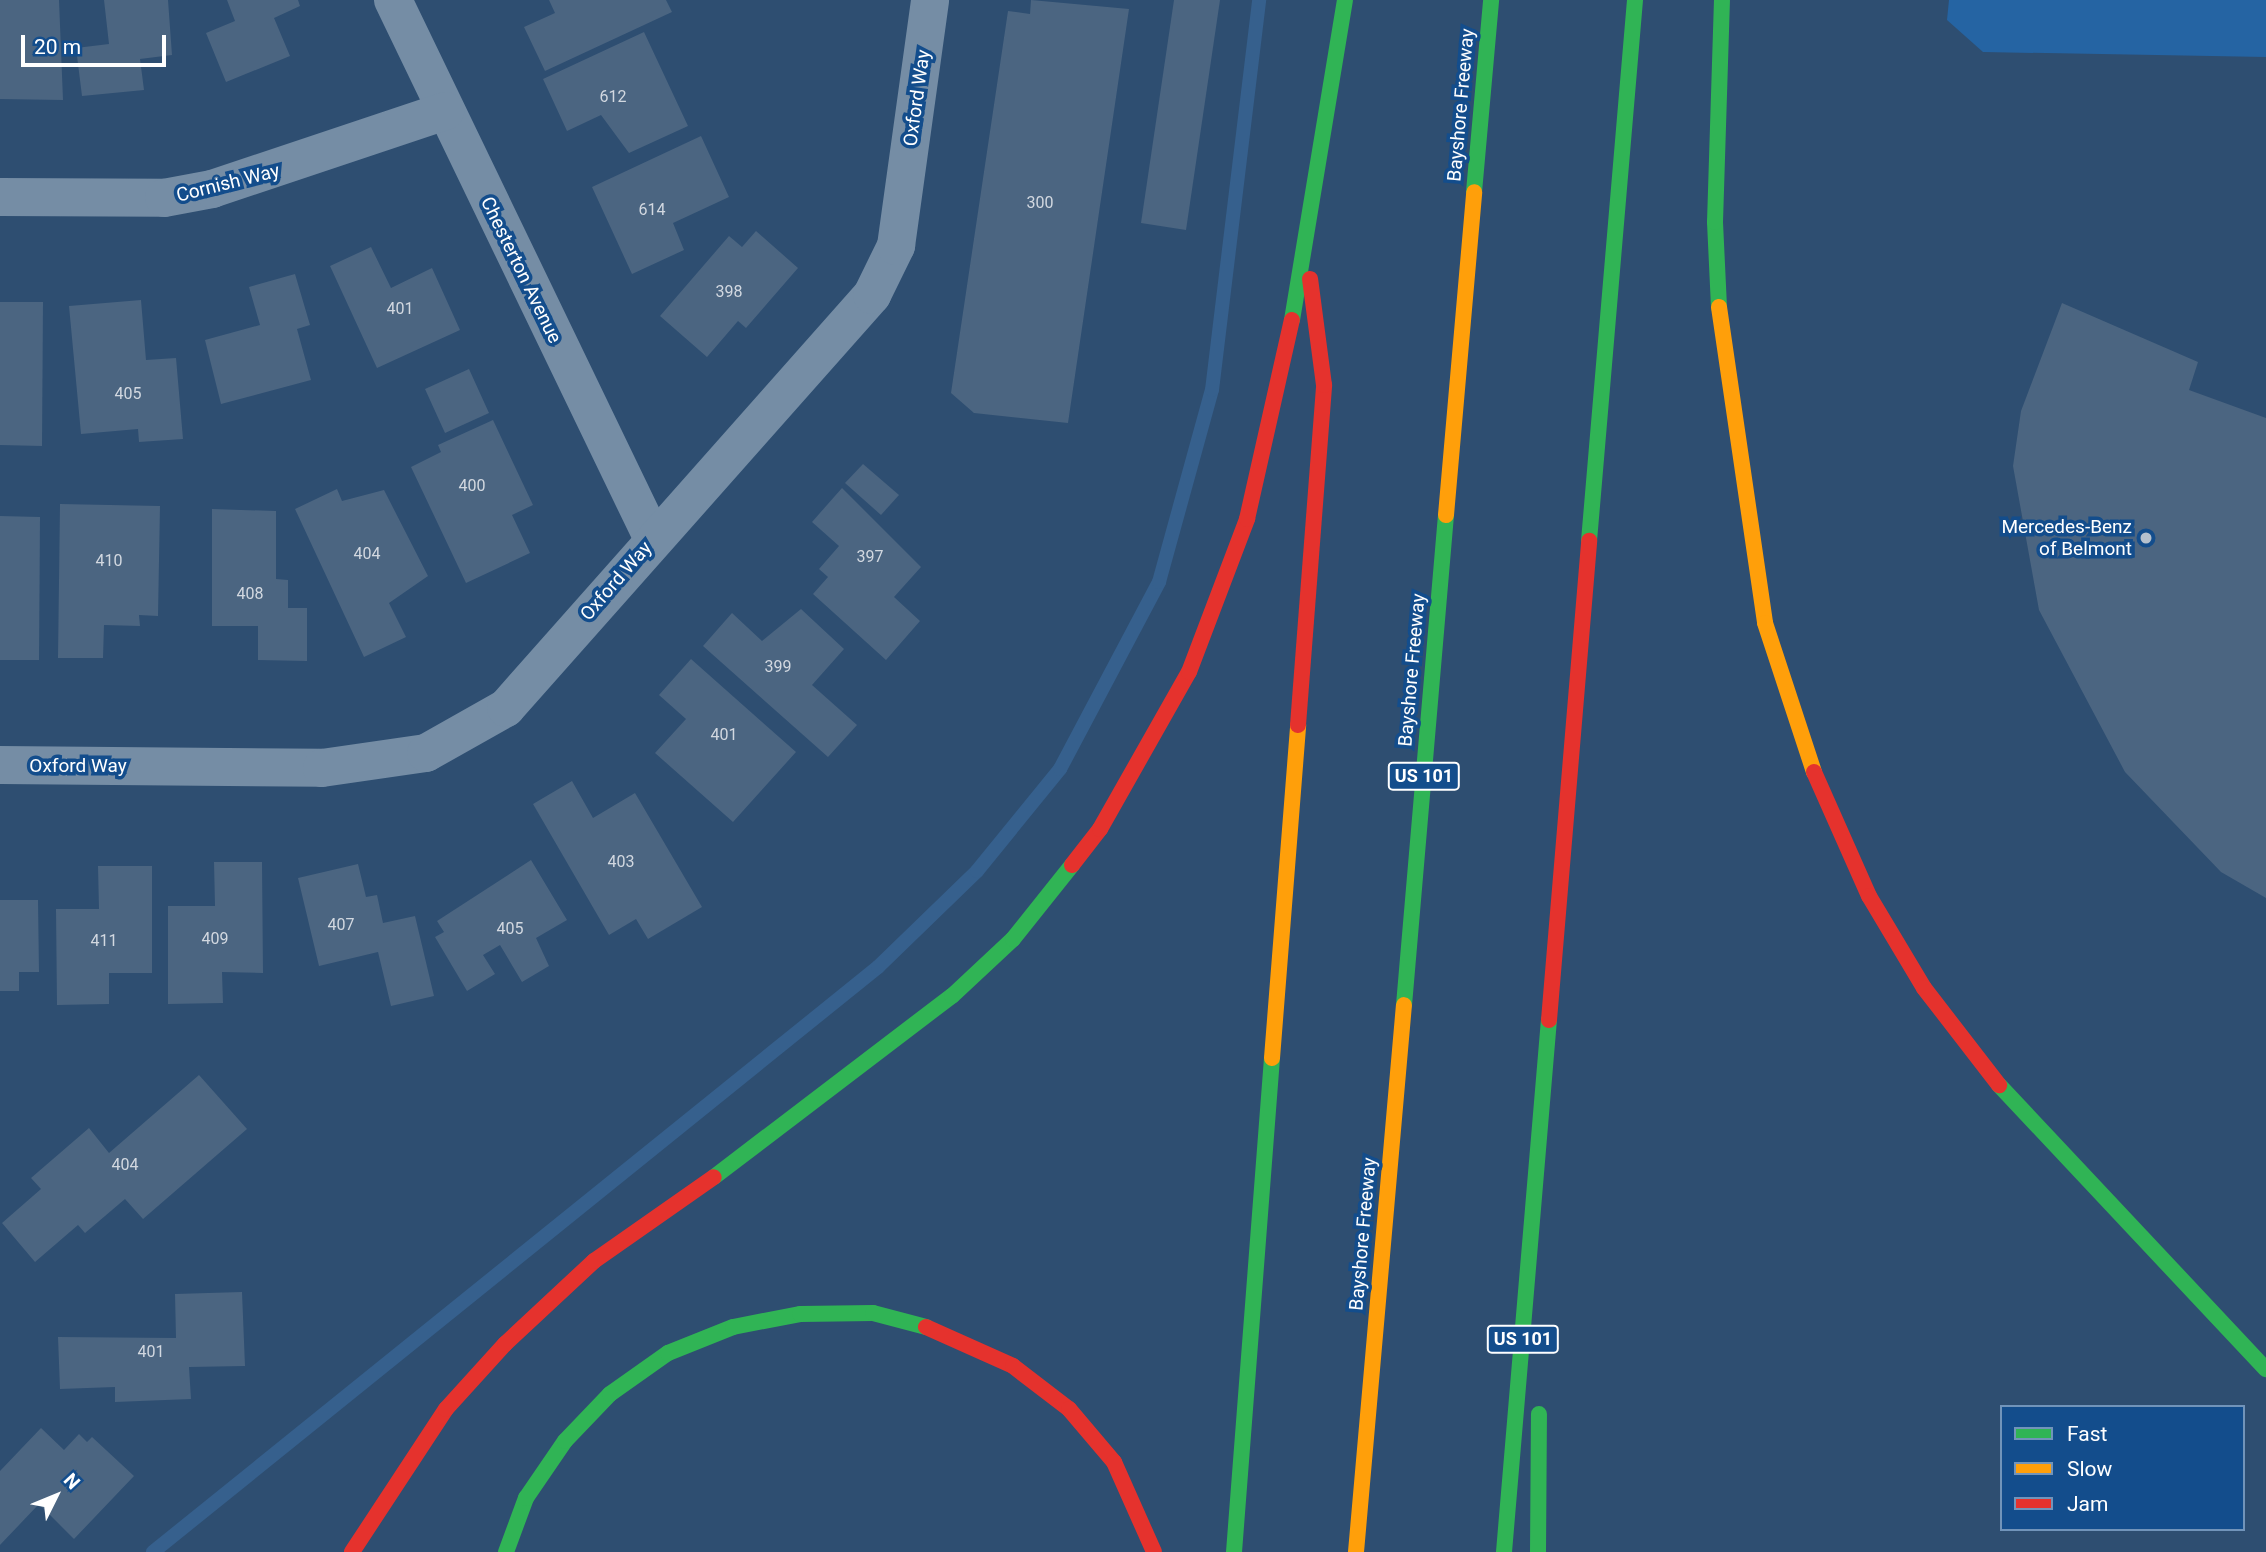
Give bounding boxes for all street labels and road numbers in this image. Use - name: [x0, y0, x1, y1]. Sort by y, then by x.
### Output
- street label: Bayshore Freeway: [1443, 28, 1479, 182]
- street label: Oxford Way: [899, 48, 935, 148]
- street label: Cornish Way: [174, 159, 282, 207]
- street label: Chesterton Avenue: [476, 193, 566, 347]
- street label: Oxford Way: [575, 537, 657, 625]
- street label: Bayshore Freeway: [1394, 593, 1430, 747]
- street label: Oxford Way: [29, 755, 127, 777]
- road number: US 101: [1387, 762, 1461, 790]
- street label: Bayshore Freeway: [1345, 1157, 1381, 1311]
- road number: US 101: [1486, 1324, 1560, 1354]

